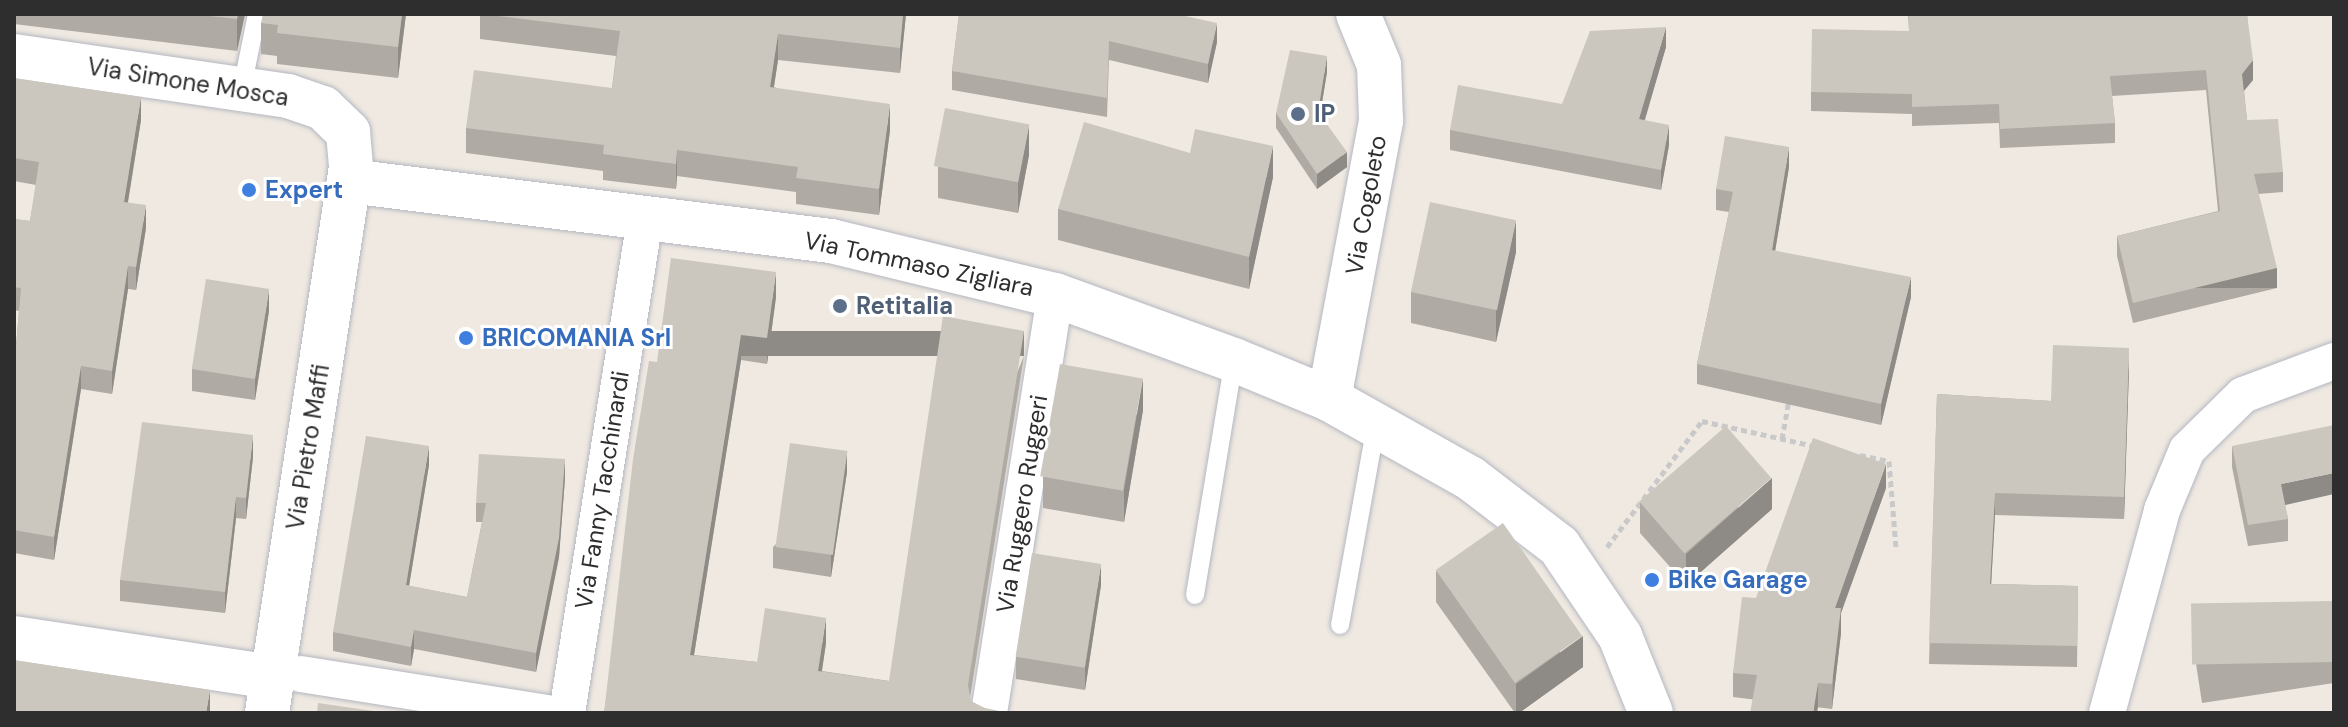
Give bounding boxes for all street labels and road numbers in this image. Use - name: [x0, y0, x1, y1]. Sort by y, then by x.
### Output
- street label: Via Simone Mosca: [85, 52, 291, 112]
- street label: Via Cogoleto: [1340, 133, 1392, 277]
- street label: Via Tommaso Zigliara: [802, 226, 1036, 302]
- street label: Via Pietro Maffi: [281, 362, 335, 532]
- street label: Via Fanny Tacchinardi: [569, 369, 635, 611]
- street label: Via Ruggero Ruggeri: [991, 393, 1053, 615]

